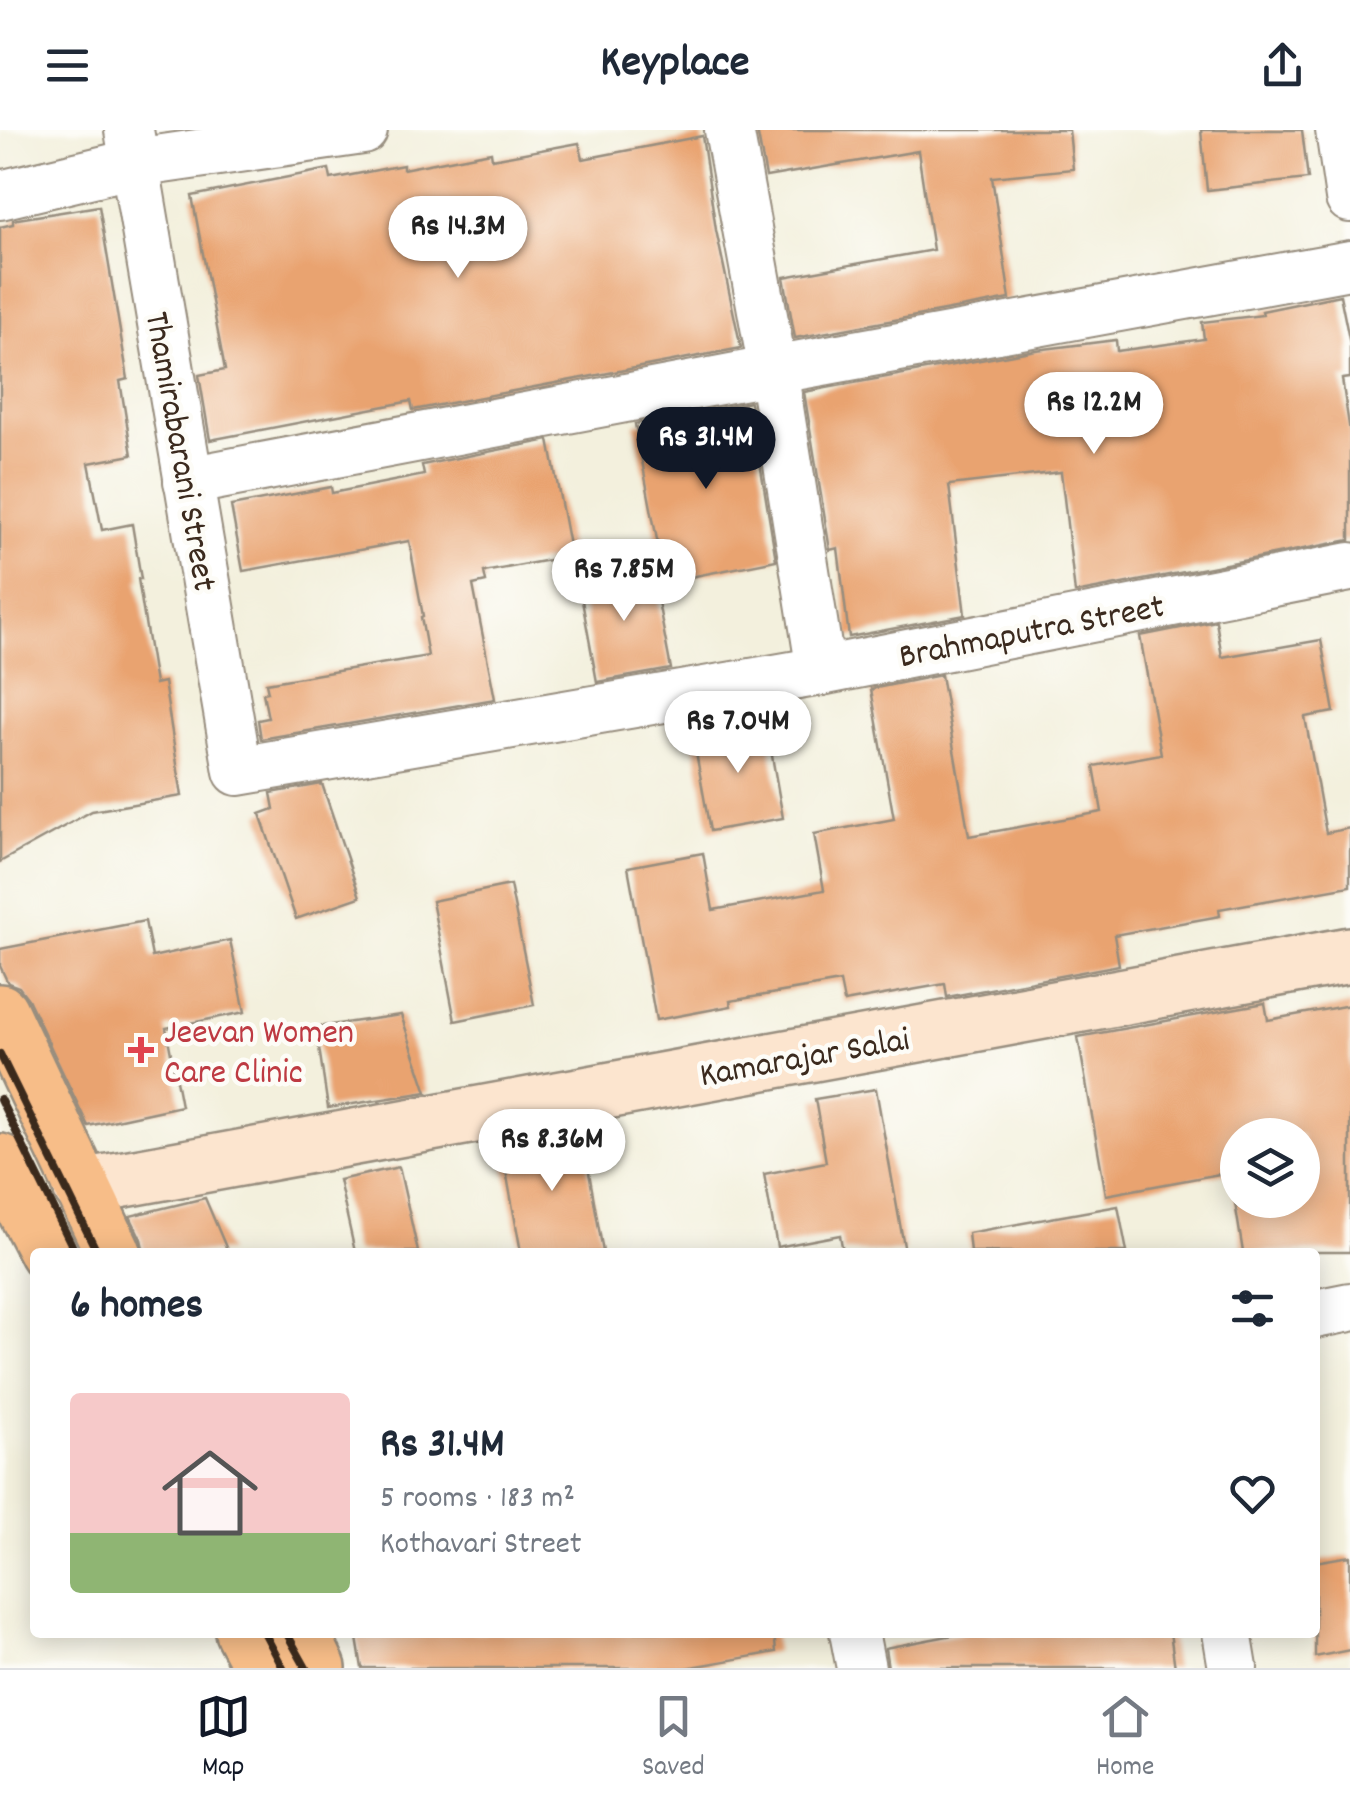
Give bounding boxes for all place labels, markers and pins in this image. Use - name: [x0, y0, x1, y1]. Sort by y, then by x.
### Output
- pin: Rs 14.3M: [355, 196, 561, 281]
- pin: Rs 12.2M: [991, 372, 1197, 457]
- pin: Rs 31.4M: [603, 407, 809, 492]
- pin: Rs 7.85M: [521, 539, 727, 624]
- pin: Rs 7.04M: [635, 691, 841, 776]
- place label: Jeevan Women Care Clinic: [164, 1010, 354, 1100]
- marker: Jeevan Women Care Clinic: [128, 1037, 154, 1063]
- pin: Rs 8.36M: [449, 1109, 655, 1194]

